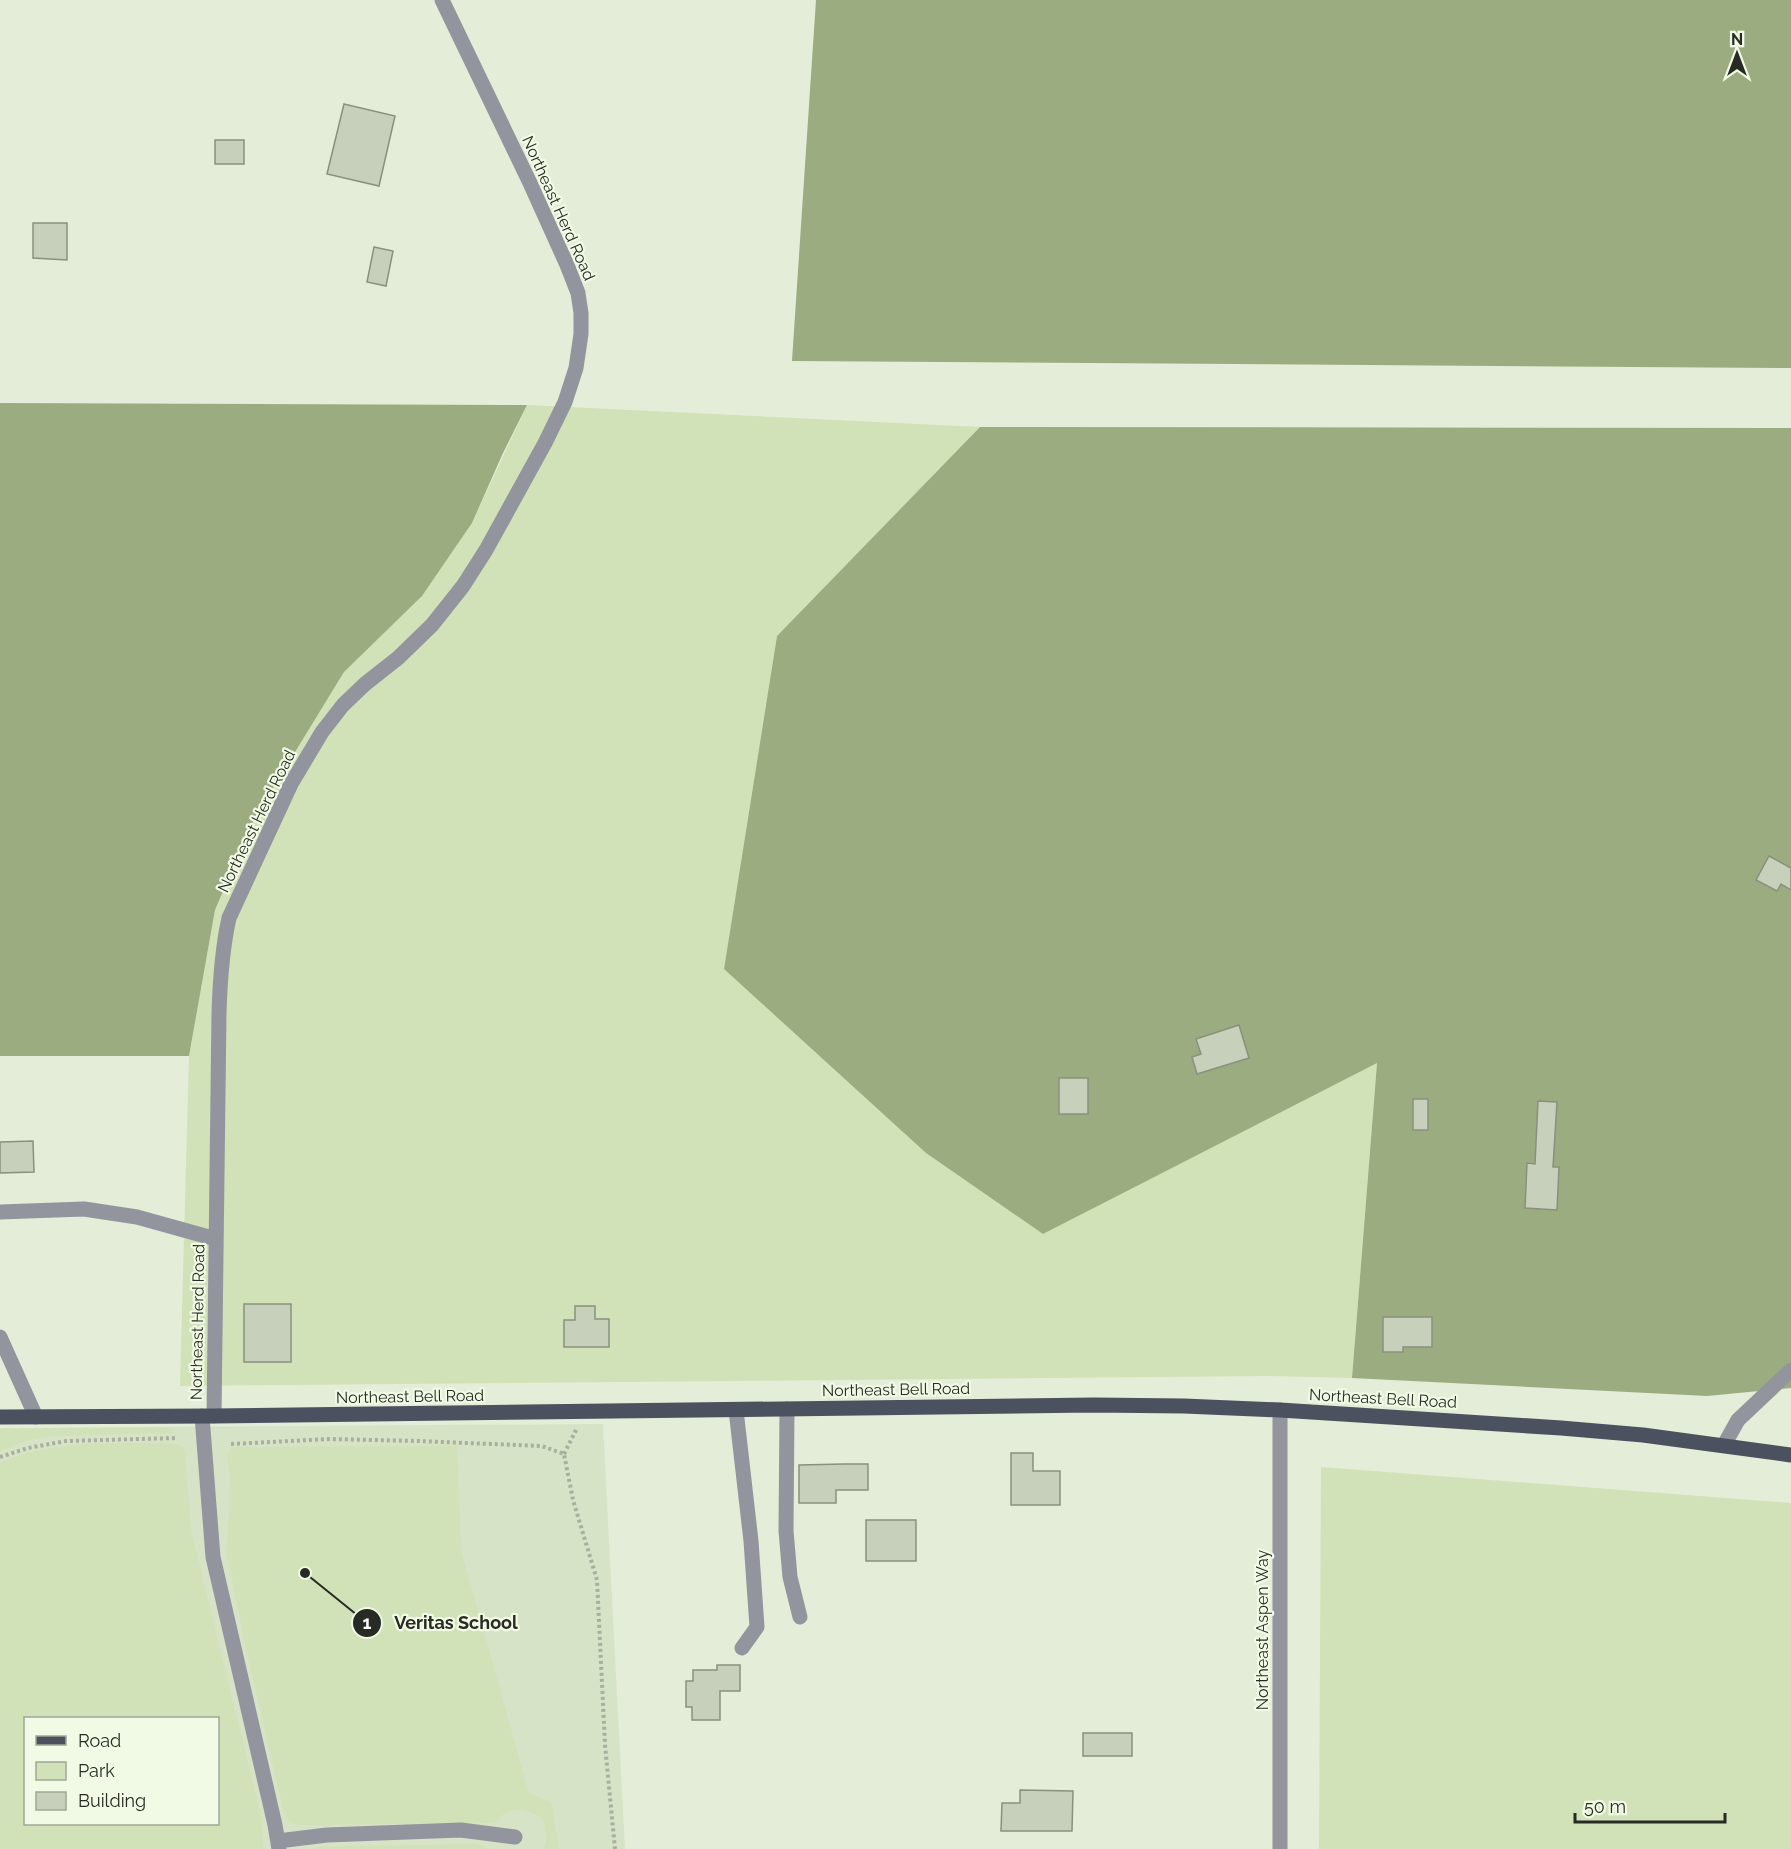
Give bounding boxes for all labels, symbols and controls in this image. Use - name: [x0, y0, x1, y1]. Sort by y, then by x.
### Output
- north arrow: [1707, 24, 1767, 84]
- text: N: [1731, 30, 1743, 49]
- street label: Northeast Herd Road: [518, 133, 599, 283]
- street label: Northeast Herd Road: [214, 747, 299, 896]
- street label: Northeast Herd Road: [187, 1244, 208, 1400]
- street label: Northeast Bell Road: [822, 1379, 970, 1400]
- street label: Northeast Bell Road: [1309, 1385, 1457, 1412]
- street label: Northeast Bell Road: [336, 1386, 484, 1407]
- street label: Northeast Aspen Way: [1253, 1549, 1272, 1710]
- callout: Veritas School: [352, 1605, 530, 1641]
- text: 1: [363, 1612, 372, 1633]
- text: Veritas School: [394, 1612, 518, 1633]
- legend: [24, 1717, 219, 1825]
- text: Road: [78, 1730, 121, 1751]
- text: Park: [78, 1760, 115, 1781]
- scale bar: [1575, 1786, 1725, 1824]
- text: Building: [78, 1790, 146, 1811]
- text: 50 m: [1584, 1796, 1626, 1817]

